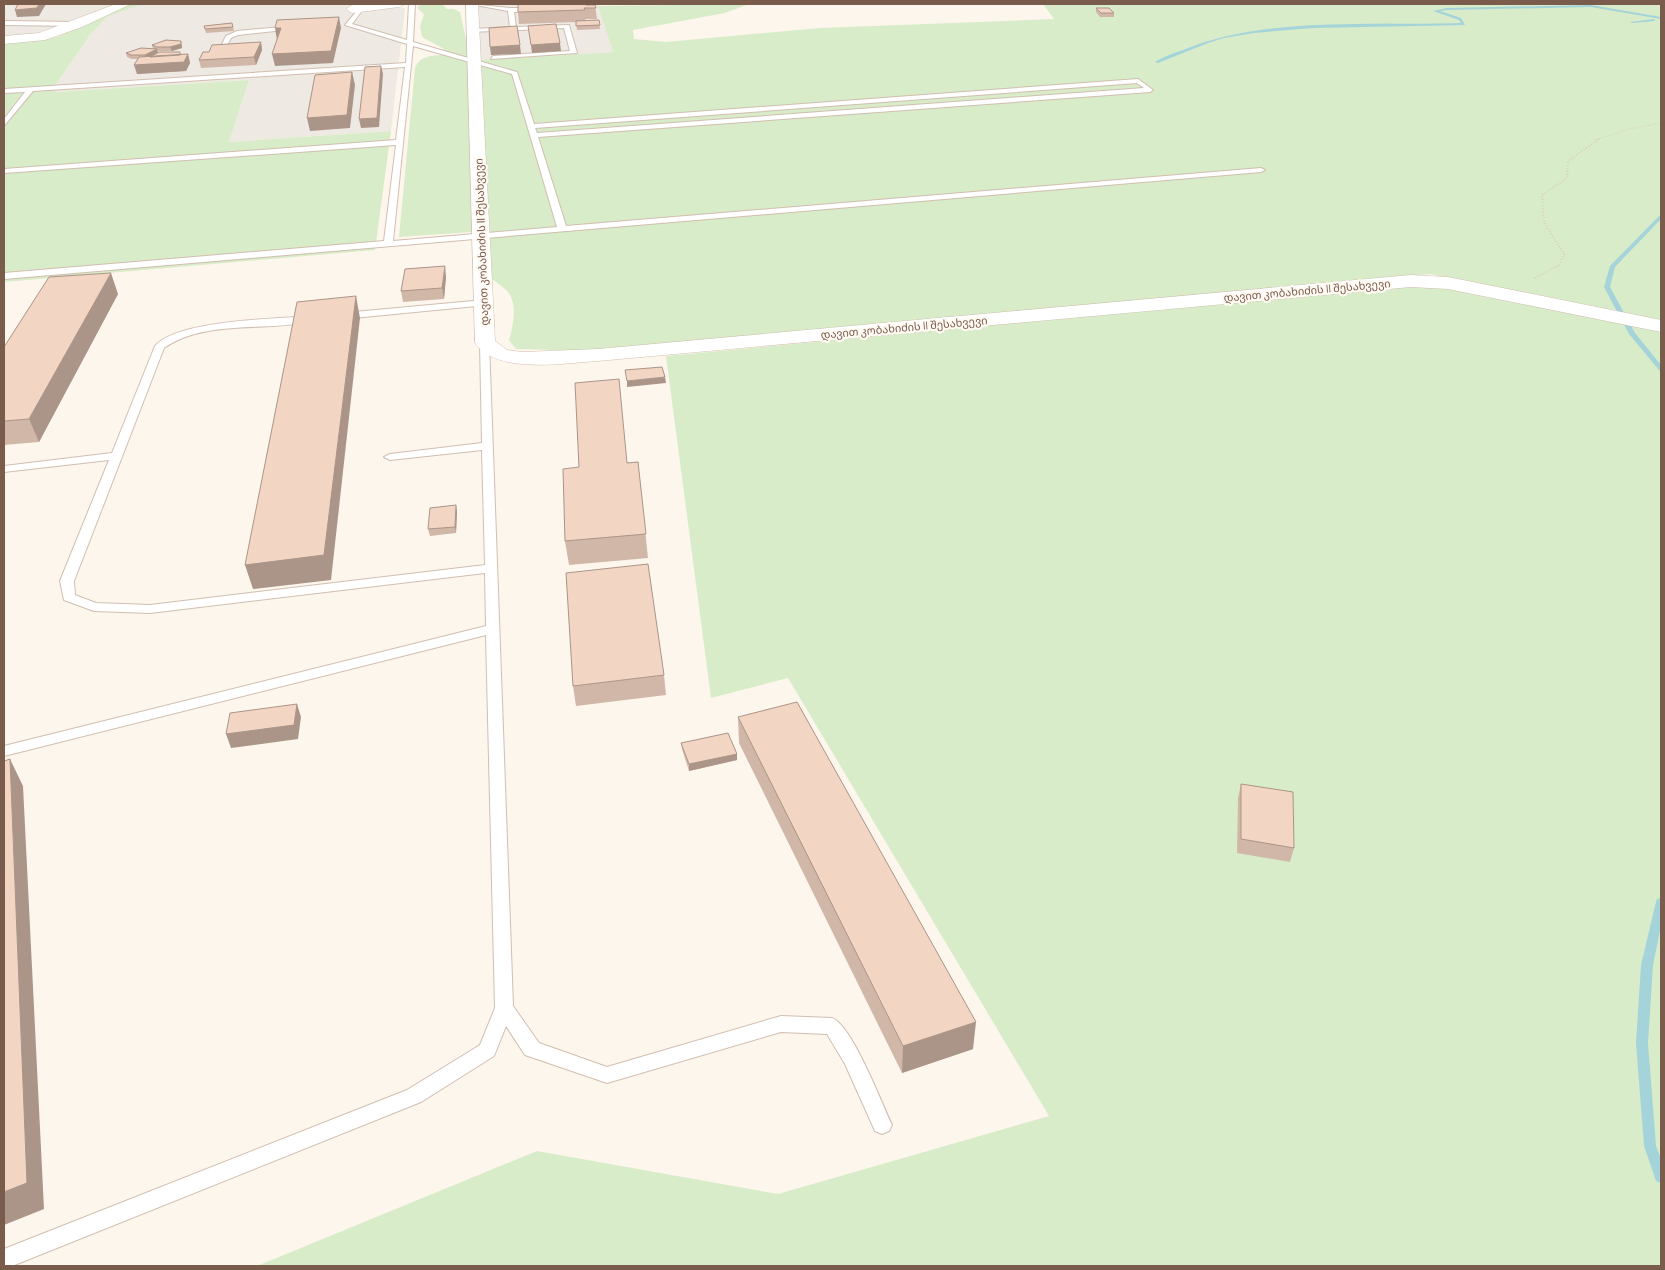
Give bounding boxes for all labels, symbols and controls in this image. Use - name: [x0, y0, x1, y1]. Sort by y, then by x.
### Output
- street label: დავით კობახიძის II შესახვევი: [471, 158, 491, 326]
- street label: დავით კობახიძის II შესახვევი: [1223, 275, 1391, 305]
- street label: დავით კობახიძის II შესახვევი: [820, 312, 988, 342]

